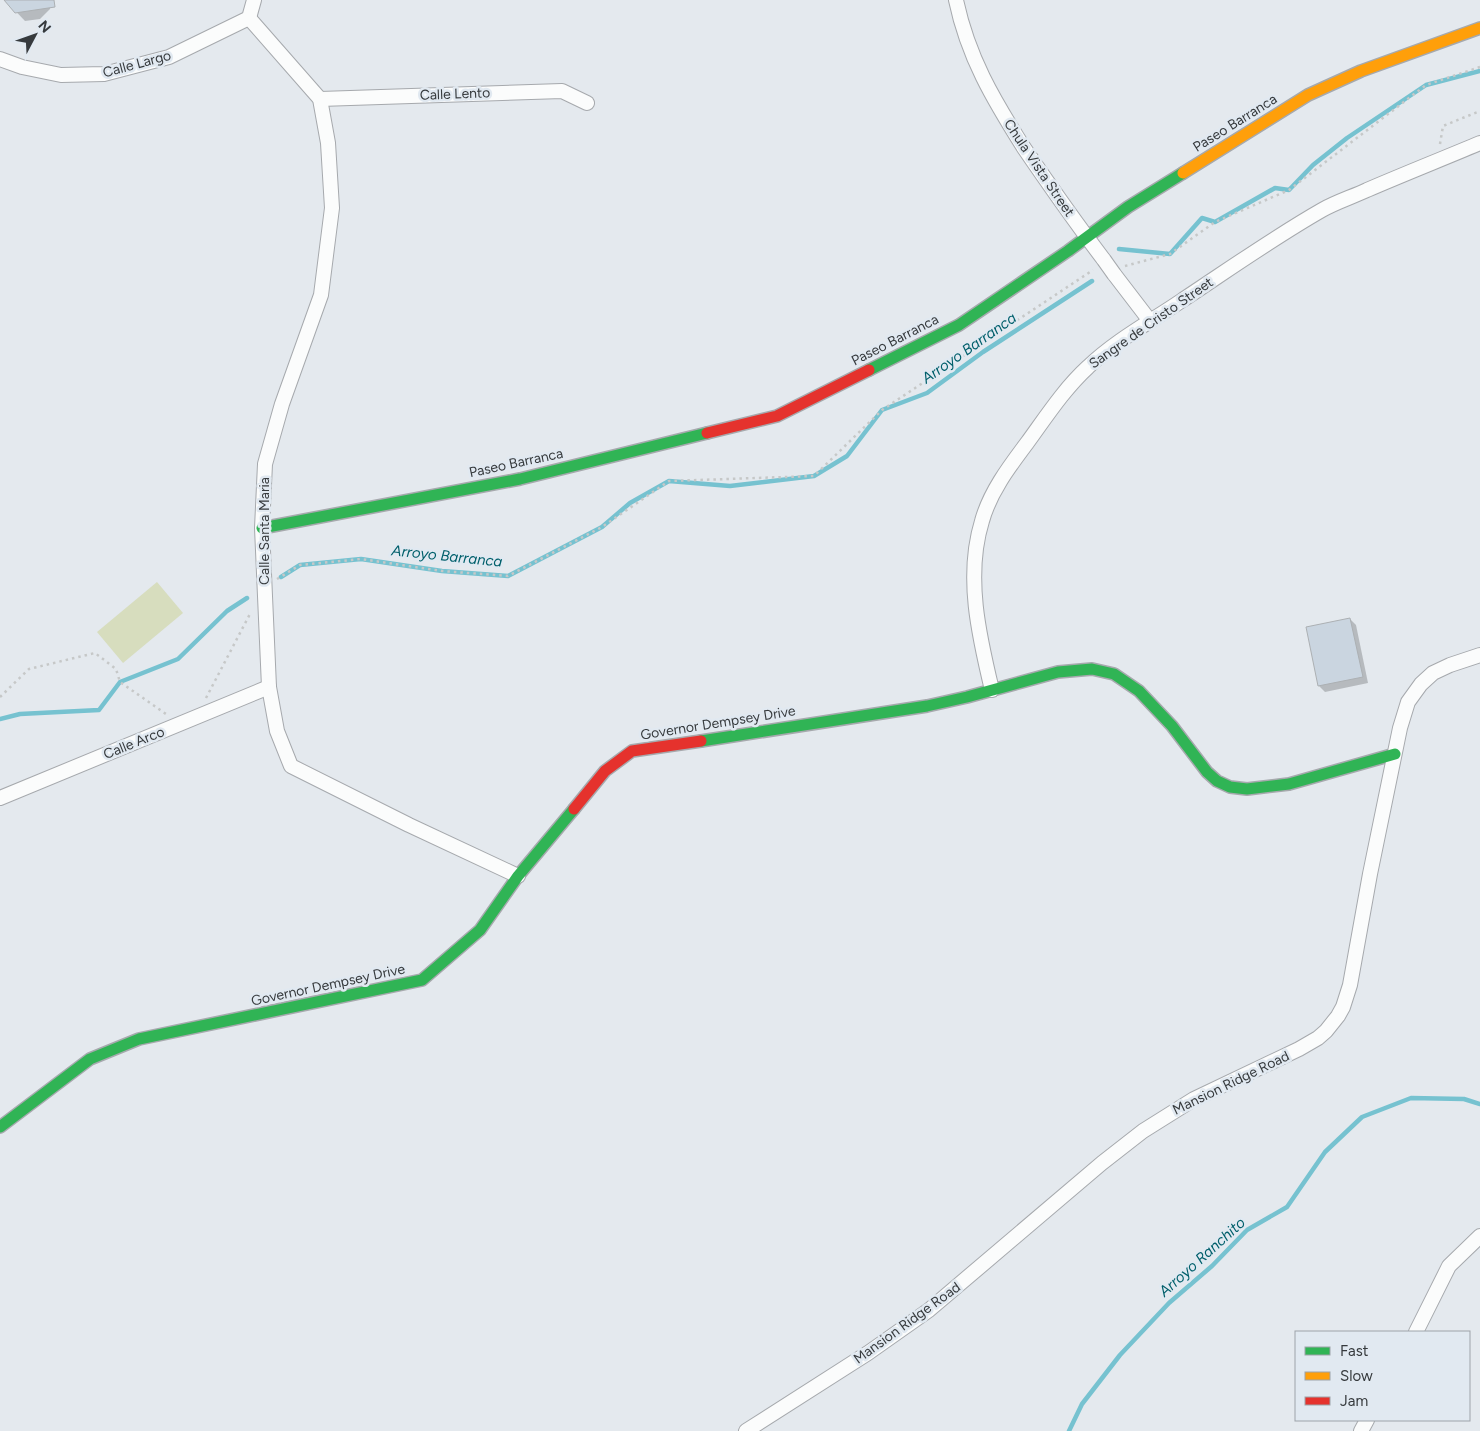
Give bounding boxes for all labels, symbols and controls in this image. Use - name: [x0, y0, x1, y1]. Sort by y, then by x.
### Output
- north arrow: [10, 10, 60, 60]
- text: N: [34, 17, 54, 36]
- street label: Calle Largo: [101, 47, 173, 81]
- street label: Calle Lento: [419, 84, 491, 104]
- street label: Paseo Barranca: [1190, 90, 1280, 156]
- street label: Chula Vista Street: [1000, 116, 1078, 220]
- street label: Sangre de Cristo Street: [1086, 274, 1216, 372]
- water label: Arroyo Barranca: [917, 309, 1020, 388]
- street label: Paseo Barranca: [849, 311, 941, 369]
- street label: Paseo Barranca: [467, 445, 565, 481]
- street label: Calle Santa Maria: [256, 477, 273, 585]
- water label: Arroyo Barranca: [390, 541, 504, 571]
- street label: Governor Dempsey Drive: [639, 702, 797, 744]
- street label: Calle Arco: [101, 723, 167, 763]
- street label: Governor Dempsey Drive: [250, 960, 407, 1010]
- street label: Mansion Ridge Road: [1170, 1047, 1292, 1119]
- water label: Arroyo Ranchito: [1154, 1213, 1249, 1301]
- street label: Mansion Ridge Road: [850, 1279, 964, 1367]
- legend: [1295, 1331, 1470, 1421]
- text: Fast: [1340, 1342, 1369, 1360]
- text: Slow: [1340, 1367, 1373, 1385]
- text: Jam: [1340, 1392, 1368, 1410]

